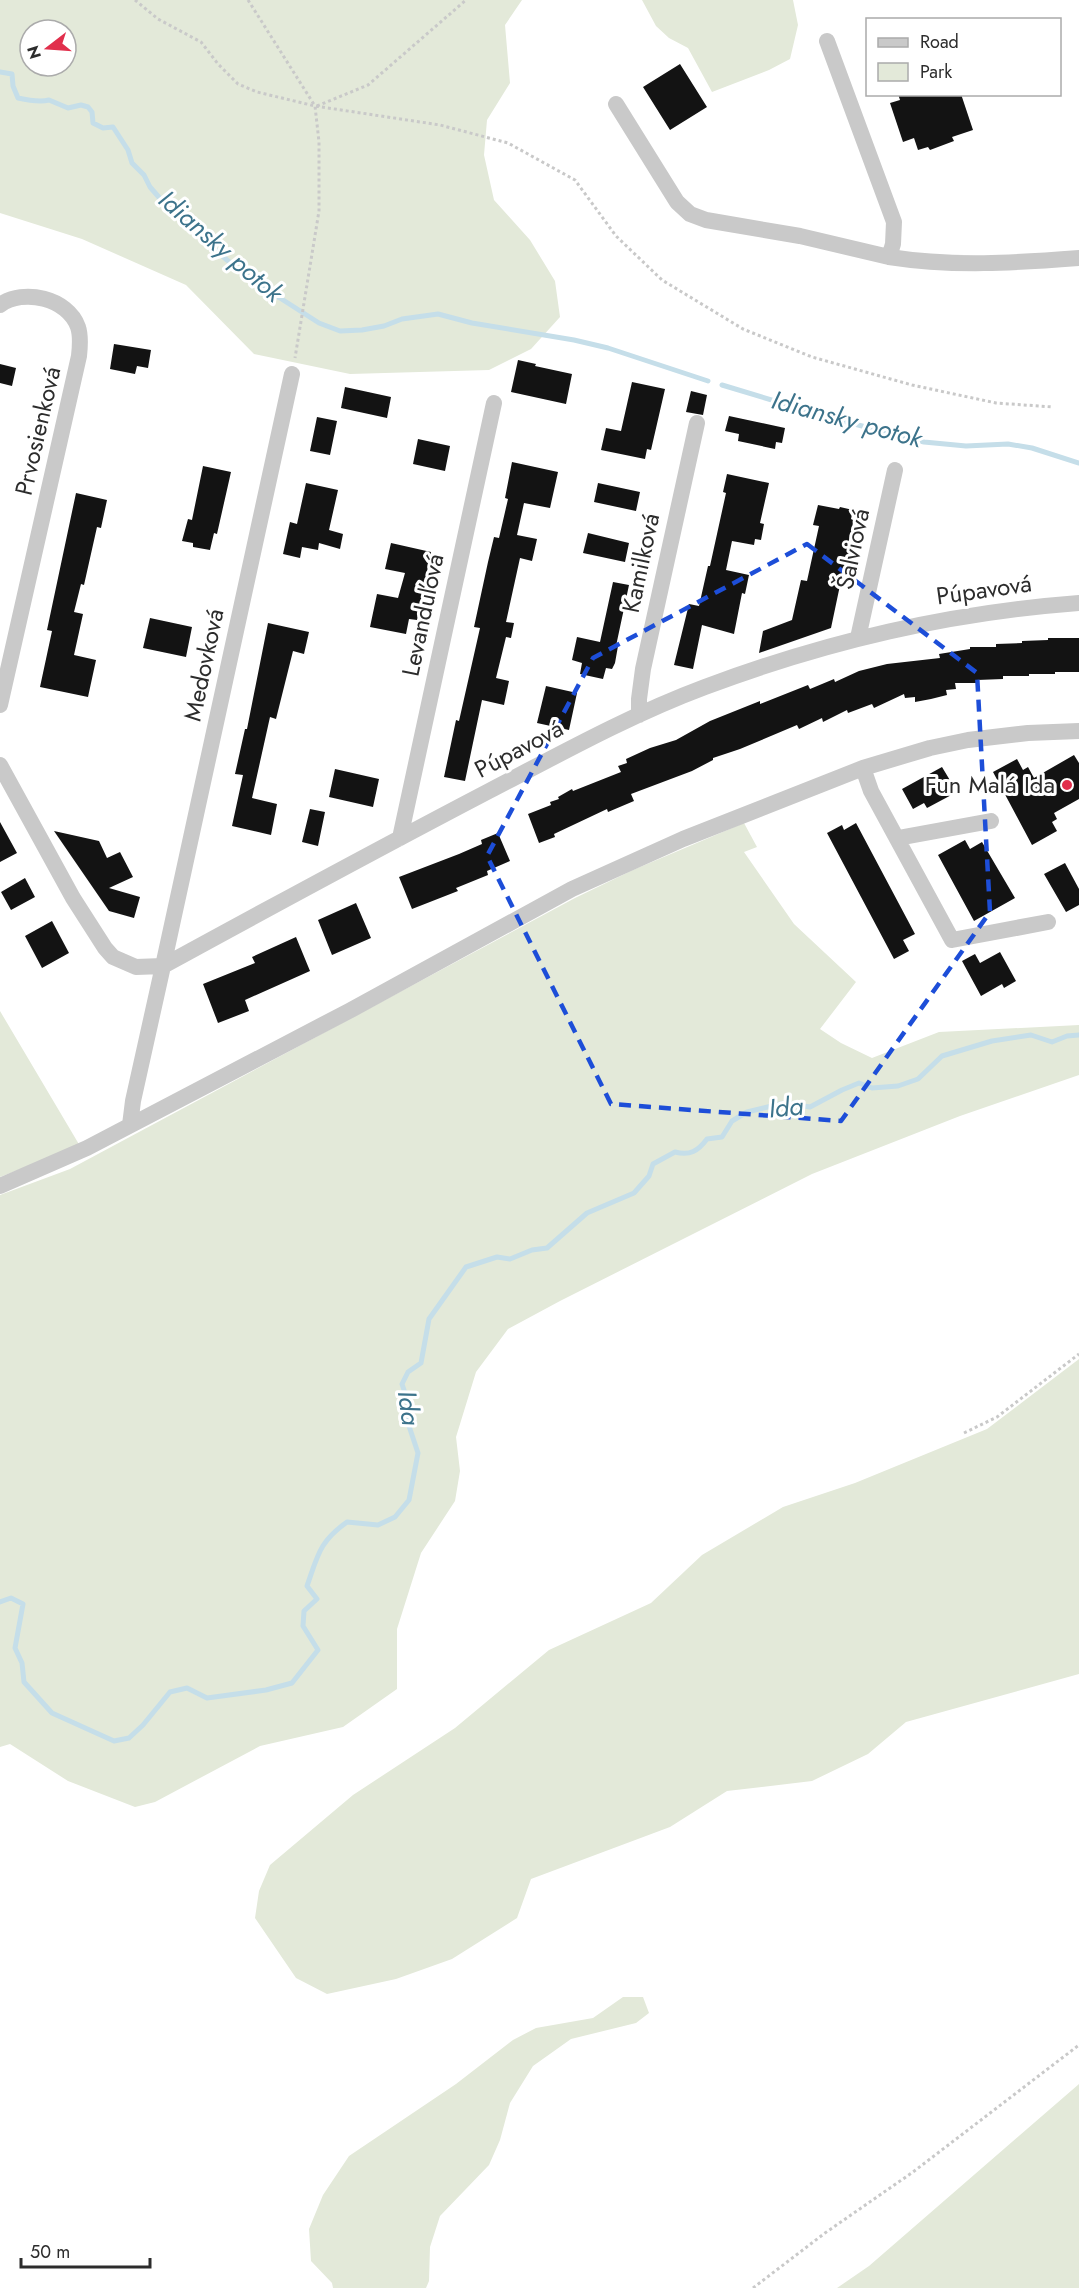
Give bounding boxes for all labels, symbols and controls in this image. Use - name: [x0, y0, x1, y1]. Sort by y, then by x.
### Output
- north arrow: [18, 18, 78, 78]
- legend: [866, 18, 1061, 96]
- text: Road: [920, 29, 959, 55]
- text: N: [21, 43, 47, 62]
- text: Park: [920, 59, 952, 85]
- water label: Idiansky potok: [150, 181, 293, 312]
- street label: Prvosienková: [6, 363, 69, 499]
- water label: Idiansky potok: [768, 381, 928, 458]
- street label: Šalviová: [827, 505, 878, 593]
- street label: Kamilková: [613, 510, 668, 616]
- street label: Levanduľová: [392, 550, 453, 679]
- street label: Púpavová: [934, 565, 1034, 614]
- street label: Medovková: [175, 606, 232, 724]
- street label: Púpavová: [468, 711, 569, 787]
- place label: Fun Malá Ida: [925, 767, 1055, 802]
- marker: Fun Malá Ida: [1060, 778, 1074, 792]
- water label: Ida: [767, 1086, 806, 1127]
- water label: Ida: [388, 1388, 430, 1429]
- scale bar: [21, 2231, 150, 2269]
- text: 50 m: [30, 2239, 70, 2265]

